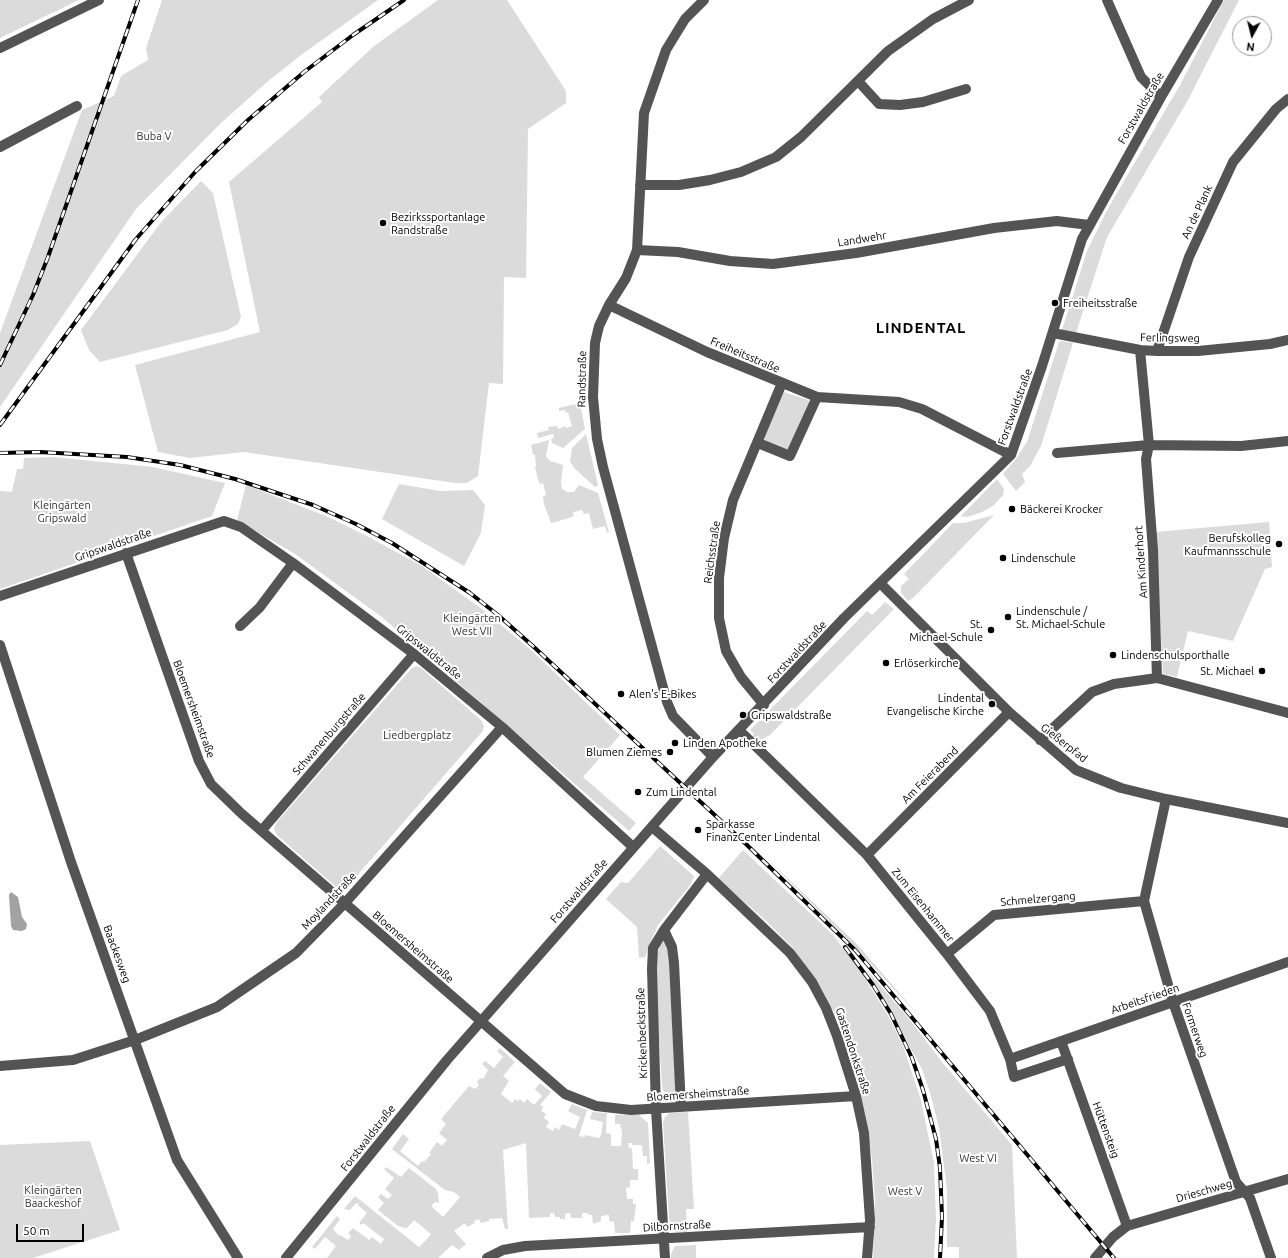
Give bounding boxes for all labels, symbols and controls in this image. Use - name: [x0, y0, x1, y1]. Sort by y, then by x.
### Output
- north arrow: [1232, 16, 1272, 56]
- text: N: [1246, 40, 1255, 53]
- street label: Forstwaldstraße: [1115, 70, 1167, 146]
- park label: Buba V: [137, 129, 171, 143]
- street label: An de Plank: [1179, 183, 1215, 241]
- place label: Bezirkssportanlage Randstraße: [391, 210, 485, 236]
- marker: Bezirkssportanlage Randstraße: [378, 218, 388, 228]
- street label: Landwehr: [837, 229, 887, 249]
- place label: Freiheitsstraße: [1063, 296, 1137, 310]
- marker: Freiheitsstraße: [1050, 298, 1060, 308]
- district label: LINDENTAL: [876, 319, 966, 337]
- street label: Ferlingsweg: [1140, 331, 1200, 345]
- street label: Freiheitsstraße: [708, 334, 782, 376]
- street label: Randstraße: [575, 350, 589, 408]
- street label: Forstwaldstraße: [995, 367, 1035, 447]
- park label: Kleingärten Gripswald: [33, 498, 91, 524]
- place label: Bäckerei Krocker: [1020, 502, 1103, 516]
- marker: Bäckerei Krocker: [1007, 504, 1017, 514]
- street label: Reichsstraße: [701, 520, 723, 584]
- street label: Am Kinderhort: [1132, 525, 1150, 599]
- street label: Gripswaldstraße: [73, 526, 153, 564]
- place label: Berufskolleg Kaufmannsschule: [1184, 531, 1271, 557]
- marker: Berufskolleg Kaufmannsschule: [1274, 539, 1284, 549]
- place label: Lindenschule: [1011, 551, 1076, 565]
- marker: Lindenschule: [998, 553, 1008, 563]
- place label: Lindenschule / St. Michael-Schule: [1016, 604, 1105, 630]
- park label: Kleingärten West VII: [443, 611, 501, 637]
- marker: Lindenschule / St. Michael-Schule: [1003, 612, 1013, 622]
- place label: St. Michael-Schule: [909, 617, 983, 643]
- street label: Forstwaldstraße: [765, 618, 829, 686]
- street label: Gripswaldstraße: [394, 622, 464, 682]
- marker: St. Michael-Schule: [986, 625, 996, 635]
- place label: Lindenschulsporthalle: [1121, 648, 1230, 662]
- marker: Lindenschulsporthalle: [1108, 650, 1118, 660]
- place label: Erlöserkirche: [894, 656, 959, 670]
- street label: Bloemersheimstraße: [170, 658, 218, 760]
- marker: Erlöserkirche: [881, 658, 891, 668]
- place label: St. Michael: [1200, 664, 1254, 678]
- marker: St. Michael: [1257, 666, 1267, 676]
- place label: Alen's E-Bikes: [629, 687, 696, 701]
- marker: Alen's E-Bikes: [616, 689, 626, 699]
- street label: Schwanenburgstraße: [290, 690, 368, 778]
- place label: Lindental Evangelische Kirche: [887, 691, 984, 717]
- marker: Lindental Evangelische Kirche: [987, 699, 997, 709]
- place label: Gripswaldstraße: [751, 708, 831, 722]
- marker: Gripswaldstraße: [738, 710, 748, 720]
- street label: Gießerpfad: [1038, 721, 1090, 765]
- park label: Liedbergplatz: [383, 728, 451, 742]
- place label: Linden Apotheke: [683, 736, 767, 750]
- marker: Linden Apotheke: [670, 738, 680, 748]
- street label: Am Feierabend: [899, 744, 961, 806]
- place label: Blumen Ziemes: [586, 745, 662, 759]
- marker: Blumen Ziemes: [665, 747, 675, 757]
- place label: Zum Lindental: [646, 785, 717, 799]
- marker: Zum Lindental: [633, 787, 643, 797]
- place label: Sparkasse FinanzCenter Lindental: [706, 817, 820, 843]
- marker: Sparkasse FinanzCenter Lindental: [693, 825, 703, 835]
- street label: Forstwaldstraße: [548, 856, 610, 926]
- street label: Zum Eisenhammer: [889, 865, 957, 945]
- street label: Moylandstraße: [299, 869, 359, 933]
- street label: Schmelzergang: [1000, 889, 1076, 909]
- street label: Bloemersheimstraße: [370, 908, 456, 986]
- street label: Baackesweg: [100, 923, 134, 985]
- street label: Arbeitsfrieden: [1109, 981, 1181, 1017]
- street label: Krickenbeckstraße: [634, 987, 650, 1079]
- street label: Formerweg: [1179, 1001, 1211, 1059]
- street label: Gastendonkstraße: [833, 1006, 873, 1096]
- street label: Bloemersheimstraße: [646, 1084, 750, 1104]
- street label: Hüttensteig: [1090, 1100, 1122, 1160]
- street label: Forstwaldstraße: [338, 1102, 398, 1174]
- park label: West VI: [959, 1151, 997, 1165]
- street label: Drieschweg: [1174, 1177, 1234, 1205]
- park label: Kleingärten Baackeshof: [24, 1183, 82, 1209]
- park label: West V: [888, 1184, 922, 1198]
- scale bar: [18, 1216, 86, 1242]
- street label: Dilbornstraße: [643, 1218, 711, 1234]
- text: 50 m: [23, 1224, 50, 1237]

